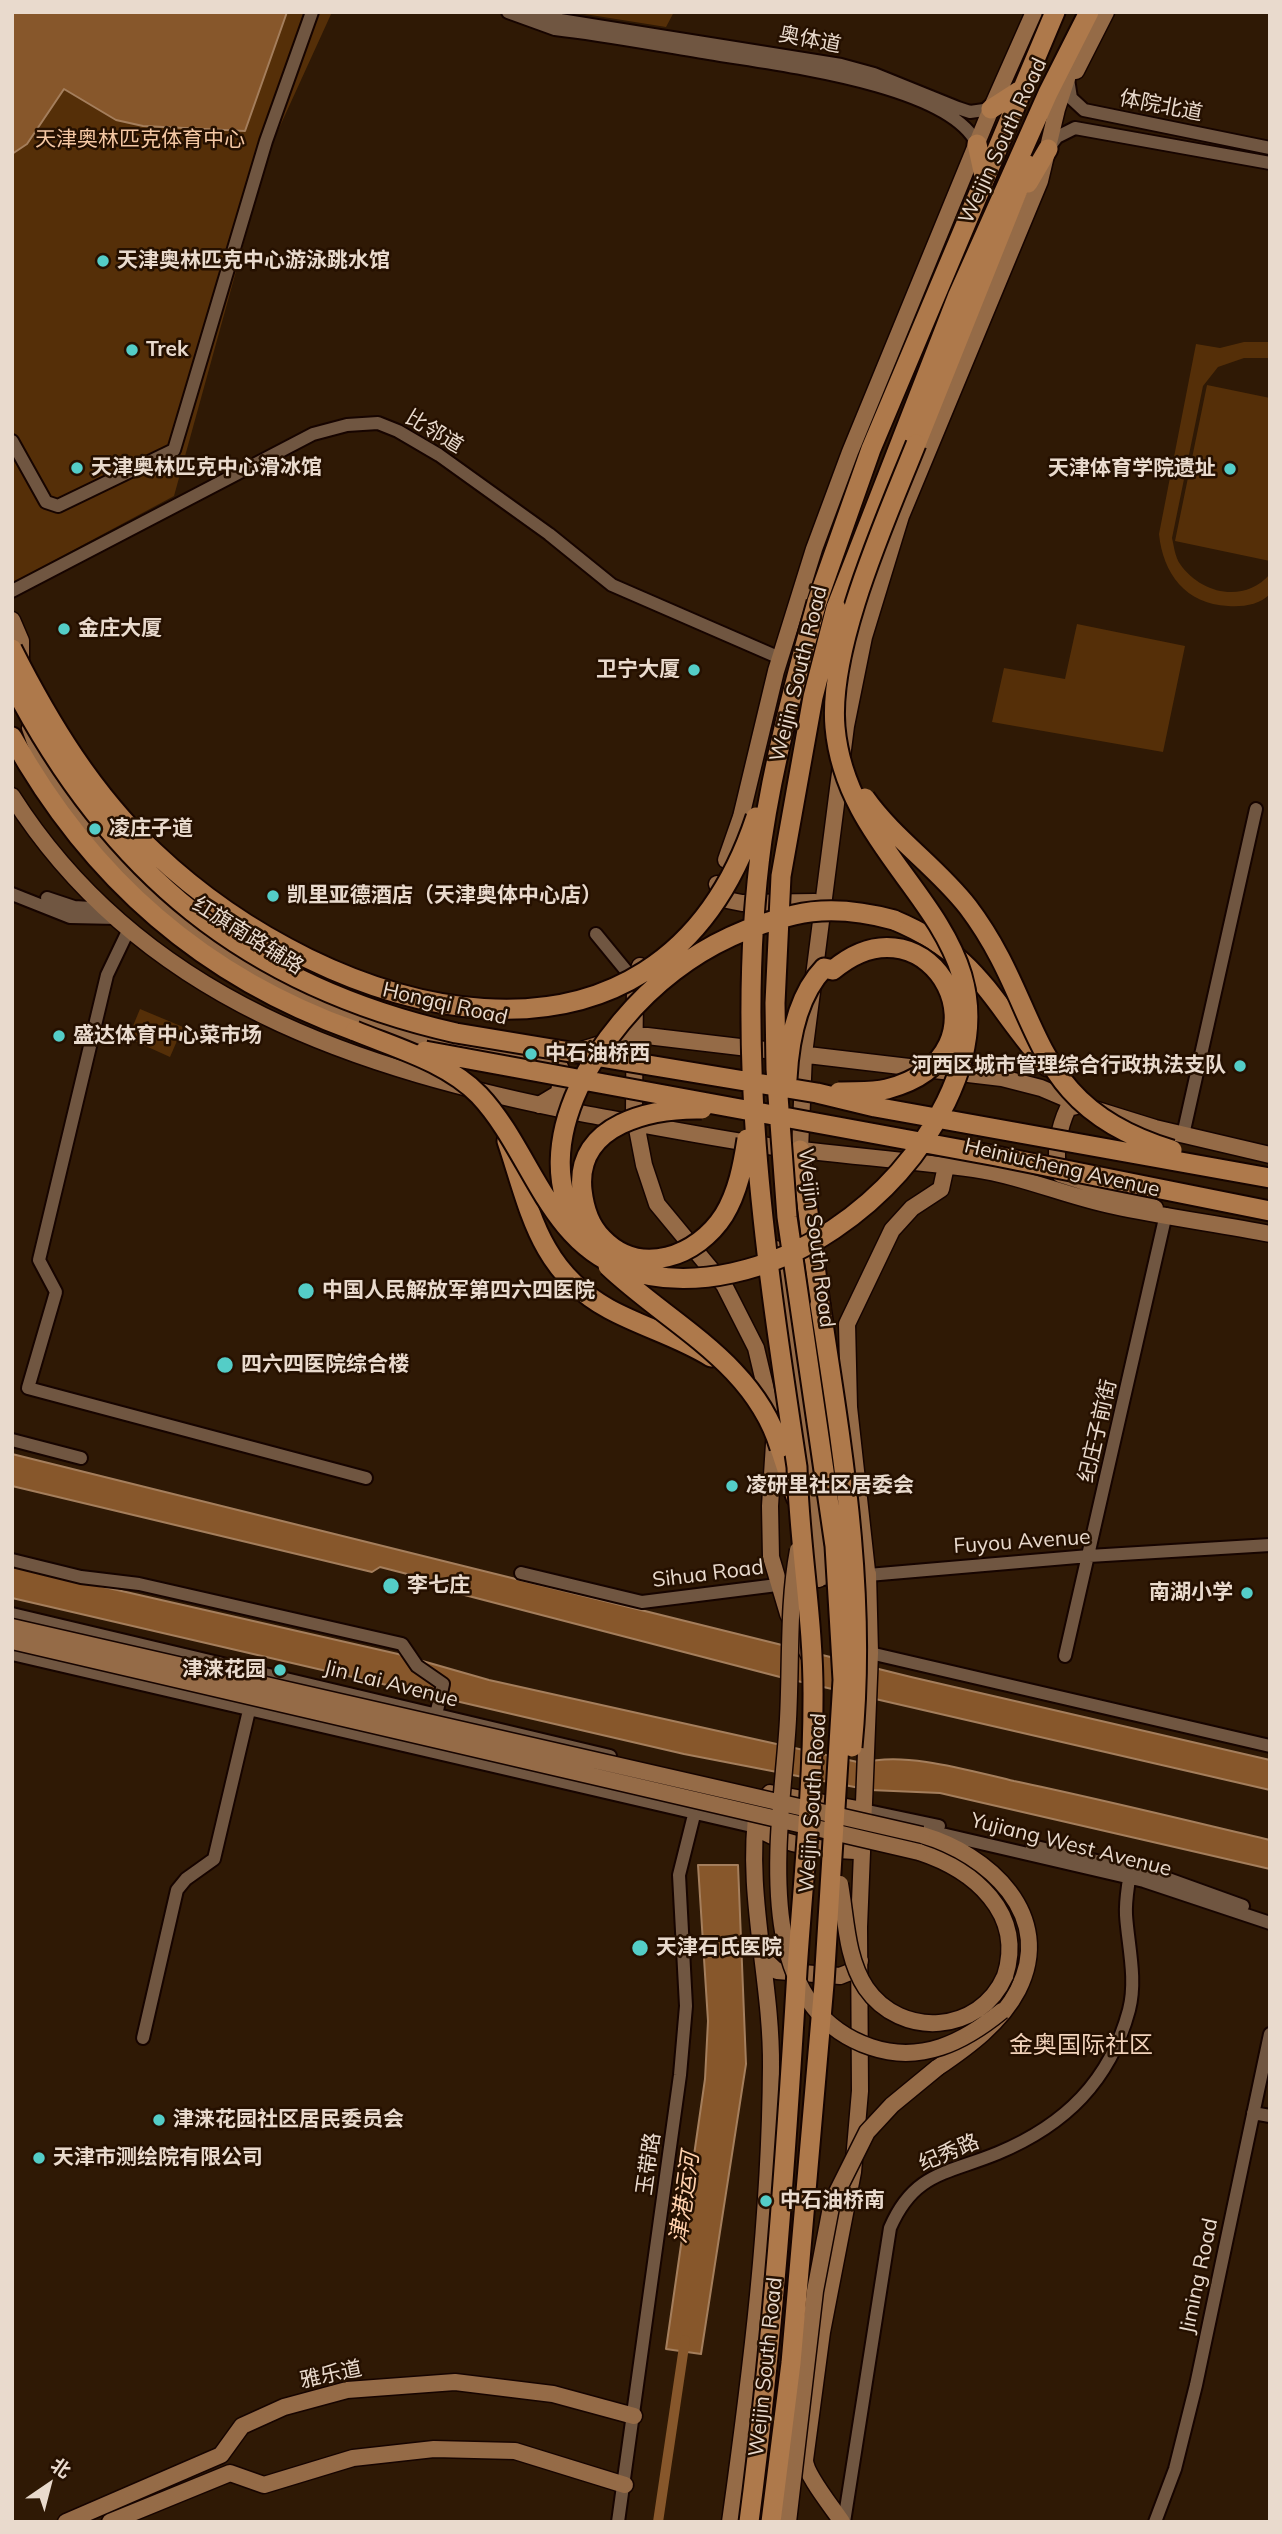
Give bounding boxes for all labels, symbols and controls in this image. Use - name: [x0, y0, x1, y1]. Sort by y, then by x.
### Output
- street label: 奥体道: [777, 22, 843, 58]
- street label: Weijin South Road: [954, 54, 1052, 228]
- street label: 体院北道: [1117, 86, 1205, 126]
- park label: 天津奥林匹克体育中心: [35, 127, 245, 153]
- place label: 天津奥林匹克中心游泳跳水馆: [117, 248, 390, 274]
- marker: 天津奥林匹克中心游泳跳水馆: [95, 253, 111, 269]
- place label: Trek: [146, 337, 189, 363]
- marker: Trek: [124, 342, 140, 358]
- street label: 比邻道: [401, 405, 467, 459]
- place label: 天津奥林匹克中心滑冰馆: [91, 455, 322, 481]
- place label: 天津体育学院遗址: [1048, 456, 1216, 482]
- marker: 天津奥林匹克中心滑冰馆: [69, 460, 85, 476]
- marker: 天津体育学院遗址: [1222, 461, 1238, 477]
- street label: Weijin South Road: [765, 584, 833, 764]
- place label: 金庄大厦: [78, 616, 162, 642]
- marker: 金庄大厦: [56, 621, 72, 637]
- place label: 卫宁大厦: [596, 657, 680, 683]
- marker: 卫宁大厦: [686, 662, 702, 678]
- place label: 凌庄子道: [109, 816, 193, 842]
- marker: 凌庄子道: [87, 821, 103, 837]
- place label: 凯里亚德酒店（天津奥体中心店）: [287, 883, 602, 909]
- marker: 凯里亚德酒店（天津奥体中心店）: [265, 888, 281, 904]
- street label: 红旗南路辅路: [188, 892, 308, 980]
- street label: Hongqi Road: [380, 977, 510, 1031]
- place label: 盛达体育中心菜市场: [73, 1023, 262, 1049]
- marker: 盛达体育中心菜市场: [51, 1028, 67, 1044]
- place label: 中石油桥西: [545, 1041, 650, 1067]
- marker: 中石油桥西: [523, 1046, 539, 1062]
- place label: 河西区城市管理综合行政执法支队: [911, 1053, 1226, 1079]
- marker: 河西区城市管理综合行政执法支队: [1232, 1058, 1248, 1074]
- street label: Heiniucheng Avenue: [962, 1133, 1162, 1203]
- street label: Weijin South Road: [793, 1147, 839, 1329]
- place label: 中国人民解放军第四六四医院: [322, 1278, 595, 1304]
- marker: 中国人民解放军第四六四医院: [296, 1281, 316, 1301]
- place label: 四六四医院综合楼: [241, 1352, 409, 1378]
- marker: 四六四医院综合楼: [215, 1355, 235, 1375]
- street label: 纪庄子前街: [1074, 1377, 1122, 1485]
- place label: 凌研里社区居委会: [746, 1473, 914, 1499]
- marker: 凌研里社区居委会: [724, 1478, 740, 1494]
- street label: Fuyou Avenue: [953, 1525, 1091, 1559]
- street label: Sihua Road: [651, 1555, 765, 1593]
- place label: 李七庄: [407, 1573, 470, 1599]
- marker: 李七庄: [381, 1576, 401, 1596]
- place label: 南湖小学: [1149, 1580, 1233, 1606]
- marker: 南湖小学: [1239, 1585, 1255, 1601]
- street label: Jin Lai Avenue: [321, 1655, 461, 1713]
- place label: 津涞花园: [182, 1657, 266, 1683]
- marker: 津涞花园: [272, 1662, 288, 1678]
- street label: Weijin South Road: [794, 1712, 832, 1894]
- street label: Yujiang West Avenue: [968, 1808, 1174, 1882]
- place label: 天津石氏医院: [656, 1935, 782, 1961]
- marker: 天津石氏医院: [630, 1938, 650, 1958]
- district label: 金奥国际社区: [1009, 2032, 1153, 2060]
- place label: 津涞花园社区居民委员会: [173, 2107, 404, 2133]
- marker: 津涞花园社区居民委员会: [151, 2112, 167, 2128]
- street label: 纪秀路: [915, 2129, 983, 2177]
- street label: 玉带路: [632, 2131, 666, 2197]
- place label: 天津市测绘院有限公司: [53, 2145, 263, 2171]
- marker: 天津市测绘院有限公司: [31, 2150, 47, 2166]
- water label: 津港运河: [665, 2151, 705, 2245]
- place label: 中石油桥南: [780, 2188, 885, 2214]
- marker: 中石油桥南: [758, 2193, 774, 2209]
- street label: Jiming Road: [1174, 2216, 1224, 2336]
- street label: Weijin South Road: [744, 2276, 788, 2458]
- street label: 雅乐道: [298, 2356, 364, 2394]
- north arrow: [14, 2450, 84, 2520]
- text: 北: [46, 2453, 76, 2483]

